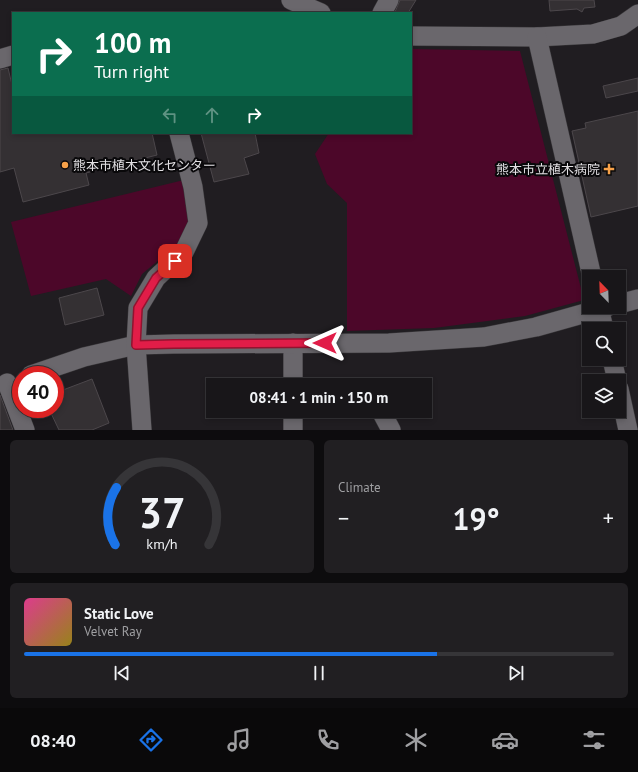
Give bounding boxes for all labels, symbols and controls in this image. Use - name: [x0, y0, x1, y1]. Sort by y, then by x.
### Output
- text: 100 m: [94, 24, 171, 61]
- icon: right: [28, 28, 80, 80]
- text: Turn right: [94, 60, 169, 83]
- icon: left: [159, 104, 181, 126]
- icon: ahead: [201, 104, 223, 126]
- icon: right: [243, 104, 265, 126]
- place label: 熊本市植木文化センター: [73, 157, 216, 174]
- marker: 熊本市植木文化センター: [60, 160, 70, 170]
- place label: 熊本市立植木病院: [496, 161, 600, 178]
- marker: 熊本市立植木病院: [603, 163, 615, 175]
- pin: [158, 244, 192, 278]
- icon: arrive: [164, 250, 186, 272]
- north arrow: [582, 270, 626, 314]
- map controls: [582, 270, 626, 418]
- position arrow: [304, 322, 346, 364]
- button: search: [582, 322, 626, 366]
- speed limit sign: 40: [12, 366, 64, 418]
- button: layers: [582, 374, 626, 418]
- text: 08:41 · 1 min · 150 m: [250, 388, 388, 407]
- text: Climate: [338, 479, 381, 496]
- text: 37: [138, 485, 186, 538]
- text: 19°: [452, 499, 500, 538]
- text: −: [338, 504, 349, 532]
- text: +: [603, 504, 614, 532]
- text: km/h: [146, 533, 178, 552]
- text: Static Love: [84, 604, 154, 623]
- text: Velvet Ray: [84, 623, 142, 640]
- icon: previous: [111, 662, 133, 684]
- icon: pause: [308, 662, 330, 684]
- icon: next: [505, 662, 527, 684]
- icon: directions: [137, 726, 165, 754]
- icon: music: [225, 726, 253, 754]
- icon: phone: [314, 726, 342, 754]
- icon: climate: [402, 726, 430, 754]
- icon: car: [491, 726, 519, 754]
- icon: filters: [580, 726, 608, 754]
- text: 08:40: [30, 729, 76, 752]

